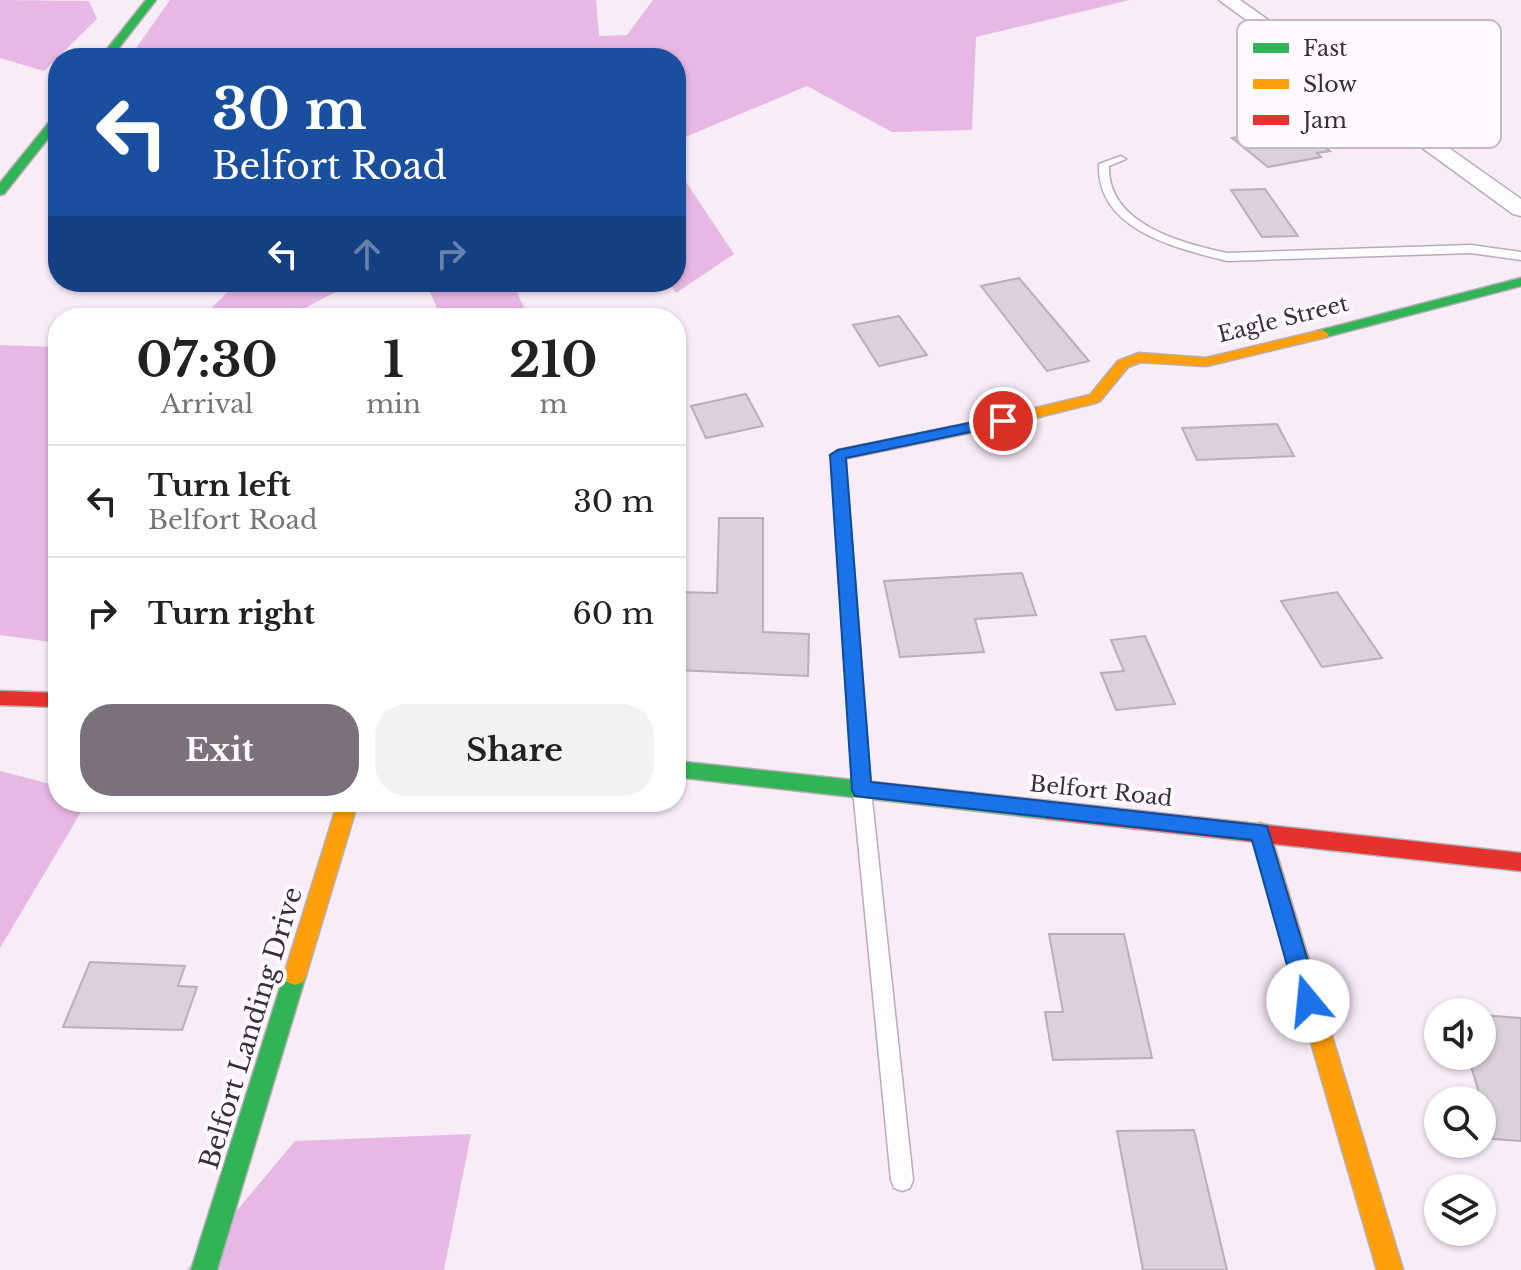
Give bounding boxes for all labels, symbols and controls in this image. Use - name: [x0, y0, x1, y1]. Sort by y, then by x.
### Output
- legend: [1237, 20, 1501, 148]
- text: Fast: [1303, 35, 1348, 62]
- text: Slow: [1303, 71, 1357, 98]
- text: 30 m: [212, 75, 367, 144]
- icon: left: [80, 80, 184, 184]
- text: Jam: [1300, 107, 1347, 134]
- text: Belfort Road: [212, 144, 447, 189]
- icon: left: [261, 232, 305, 276]
- icon: ahead: [345, 232, 389, 276]
- icon: right: [429, 232, 473, 276]
- street label: Eagle Street: [1215, 290, 1352, 348]
- text: 07:30: [136, 330, 278, 390]
- text: 1: [383, 330, 404, 390]
- text: 210: [509, 330, 598, 390]
- pin: [969, 387, 1037, 455]
- text: Arrival: [161, 388, 253, 420]
- text: min: [366, 388, 421, 420]
- text: m: [539, 388, 567, 420]
- icon: arrive: [981, 399, 1025, 443]
- text: Turn left: [148, 467, 291, 504]
- icon: left: [80, 479, 124, 523]
- text: 30 m: [573, 483, 654, 520]
- text: Belfort Road: [148, 504, 318, 536]
- icon: right: [80, 591, 124, 635]
- text: Turn right: [148, 595, 315, 632]
- text: 60 m: [572, 595, 654, 632]
- button: Exit: [80, 704, 359, 796]
- button: Share: [375, 704, 654, 796]
- street label: Belfort Road: [1028, 770, 1174, 812]
- street label: Belfort Landing Drive: [193, 883, 309, 1173]
- position arrow: [1266, 959, 1350, 1043]
- map controls: [1424, 998, 1496, 1246]
- button: sound: [1424, 998, 1496, 1070]
- button: search: [1424, 1086, 1496, 1158]
- button: layers: [1424, 1174, 1496, 1246]

